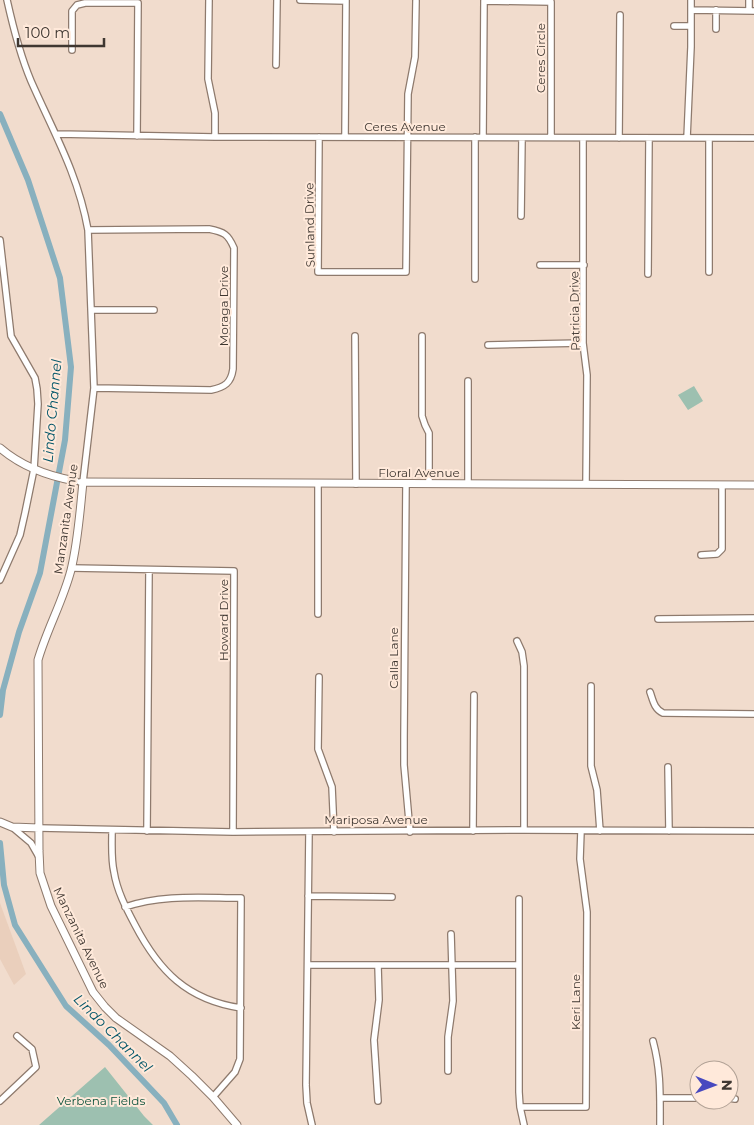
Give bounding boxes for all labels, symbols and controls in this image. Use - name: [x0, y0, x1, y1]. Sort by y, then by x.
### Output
- scale bar: [18, 15, 104, 47]
- text: 100 m: [25, 23, 70, 42]
- street label: Ceres Circle: [533, 23, 548, 93]
- street label: Ceres Avenue: [364, 119, 446, 134]
- street label: Sunland Drive: [301, 183, 318, 267]
- street label: Moraga Drive: [216, 266, 231, 346]
- street label: Patricia Drive: [566, 271, 583, 351]
- water label: Lindo Channel: [39, 358, 65, 463]
- street label: Manzanita Avenue: [50, 463, 81, 575]
- street label: Floral Avenue: [378, 465, 460, 480]
- street label: Howard Drive: [216, 579, 231, 661]
- street label: Calla Lane: [386, 627, 401, 689]
- street label: Mariposa Avenue: [324, 812, 428, 827]
- street label: Manzanita Avenue: [50, 884, 113, 991]
- street label: Keri Lane: [568, 974, 583, 1030]
- water label: Lindo Channel: [70, 990, 156, 1076]
- north arrow: [689, 1060, 739, 1110]
- text: N: [718, 1079, 736, 1091]
- park label: Verbena Fields: [57, 1093, 145, 1108]

